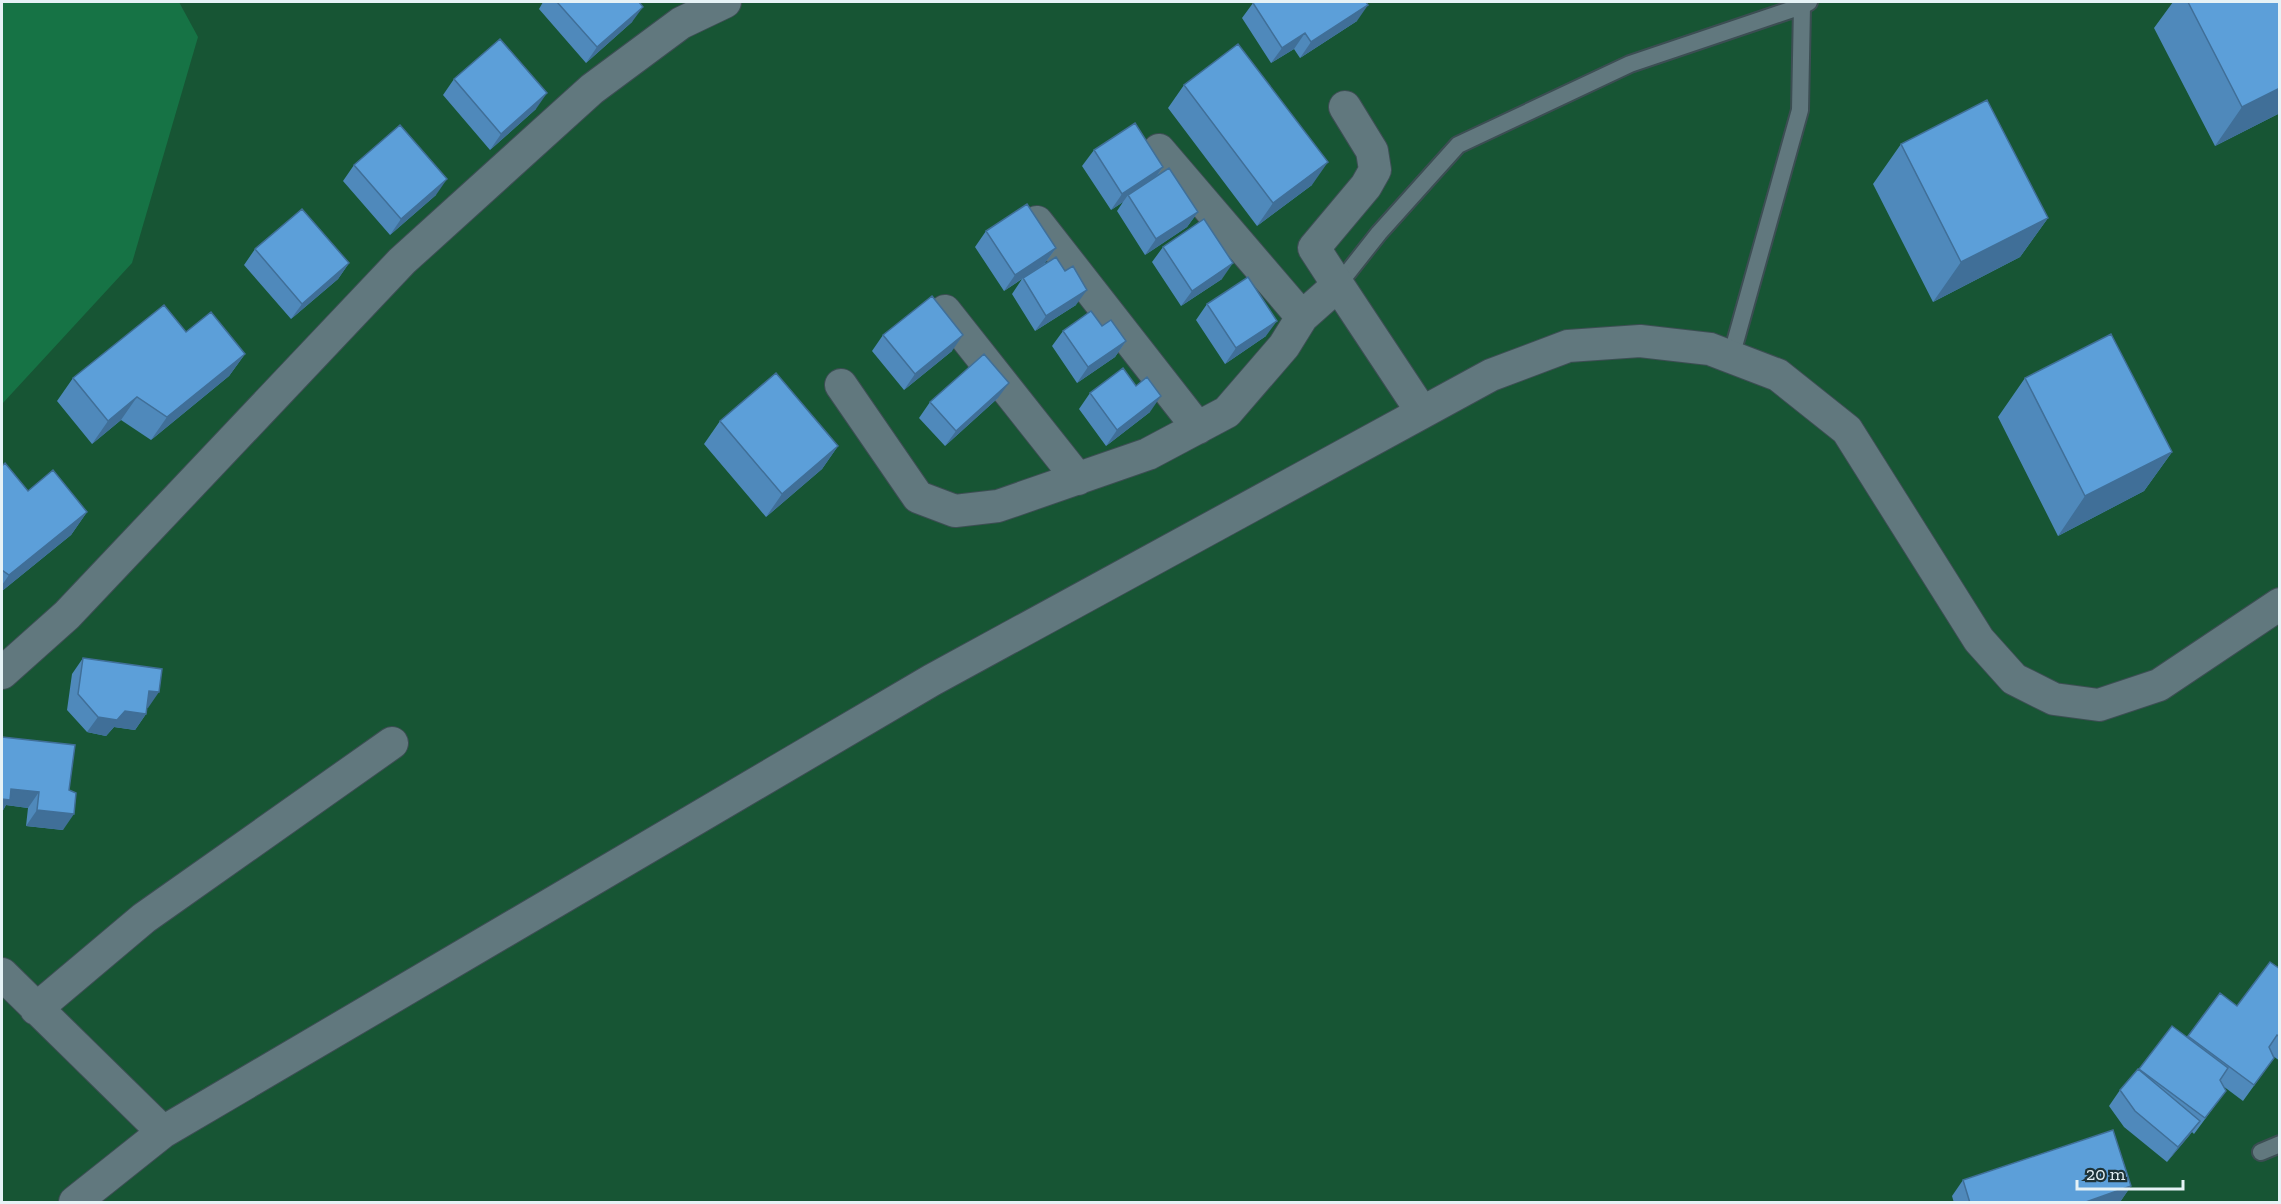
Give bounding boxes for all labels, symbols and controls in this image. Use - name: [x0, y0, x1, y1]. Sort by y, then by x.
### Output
- scale bar: [2077, 1153, 2184, 1191]
- text: 20 m: [2086, 1163, 2126, 1185]

